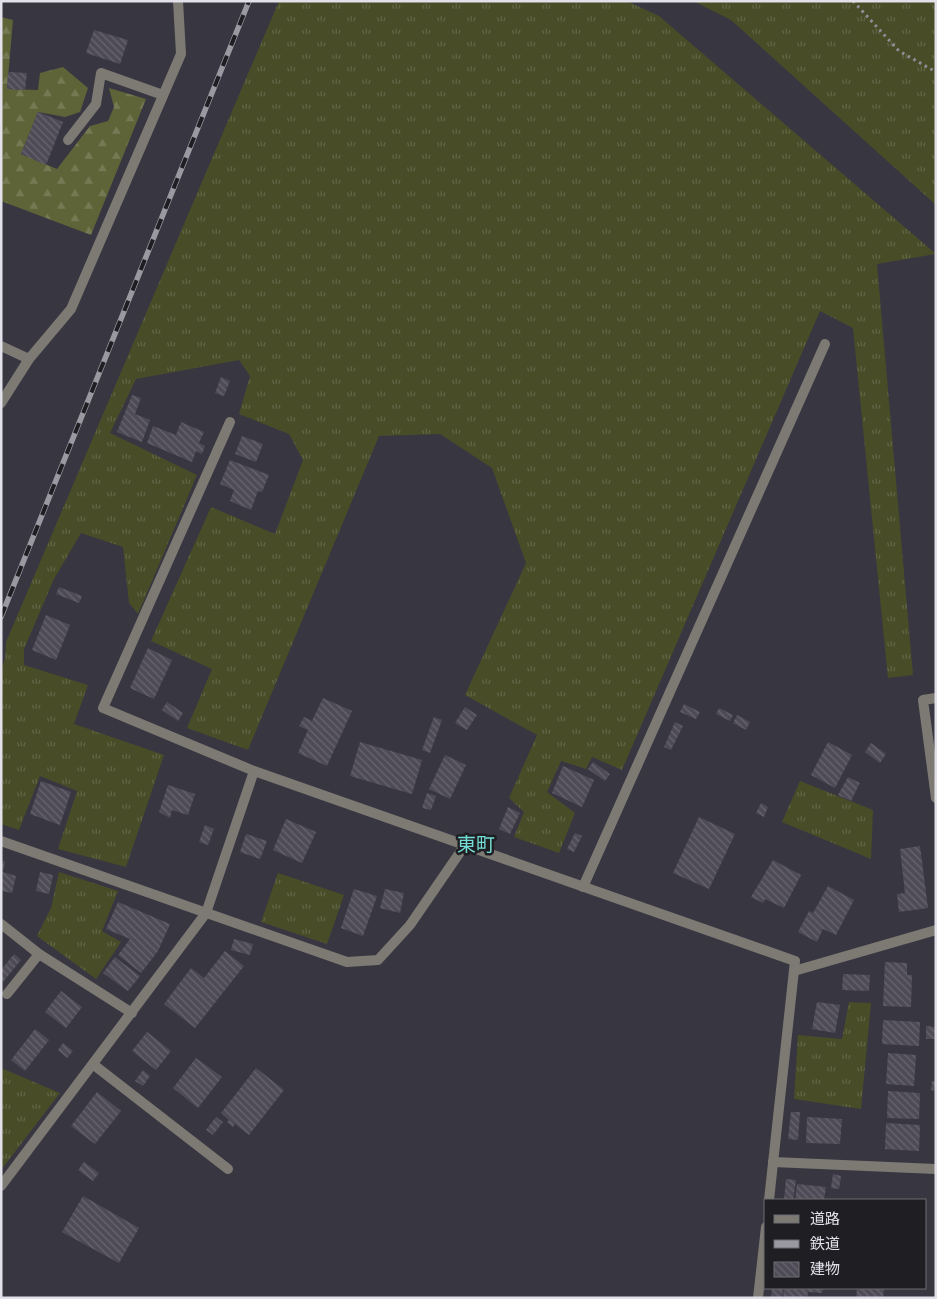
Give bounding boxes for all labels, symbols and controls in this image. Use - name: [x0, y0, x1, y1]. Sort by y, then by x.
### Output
- district label: 東町: [457, 834, 495, 856]
- legend: [764, 1199, 927, 1289]
- text: 道路: [810, 1210, 840, 1228]
- text: 鉄道: [810, 1235, 840, 1253]
- text: 建物: [810, 1260, 840, 1278]

